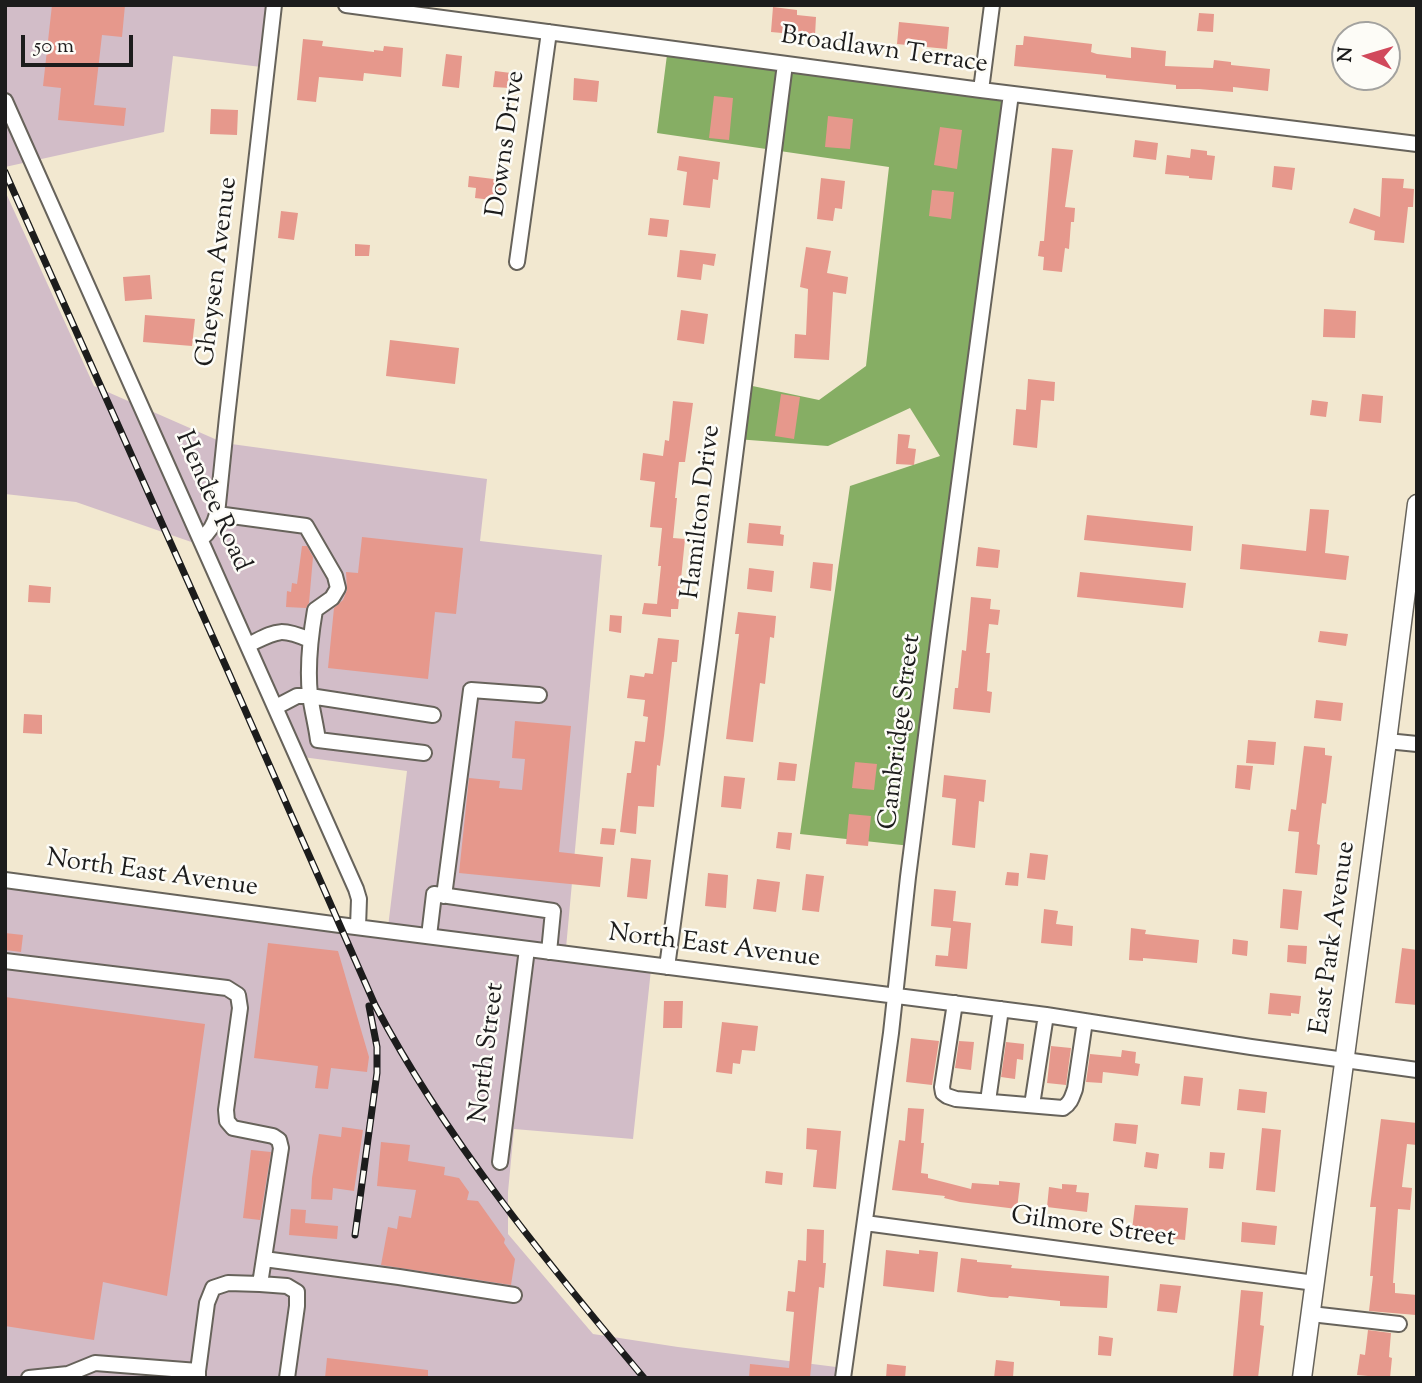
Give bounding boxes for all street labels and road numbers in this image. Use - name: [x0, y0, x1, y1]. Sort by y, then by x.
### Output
- street label: Broadlawn Terrace: [778, 22, 990, 82]
- street label: Downs Drive: [482, 69, 534, 219]
- street label: Gheysen Avenue: [192, 175, 246, 369]
- street label: Hamilton Drive: [677, 423, 729, 601]
- street label: Hendee Road: [166, 427, 256, 577]
- street label: Cambridge Street: [875, 632, 929, 832]
- street label: East Park Avenue: [1306, 840, 1364, 1036]
- street label: North East Avenue: [44, 845, 260, 905]
- street label: North East Avenue: [606, 920, 822, 976]
- street label: North Street: [465, 981, 513, 1125]
- street label: Gilmore Street: [1009, 1202, 1177, 1256]

